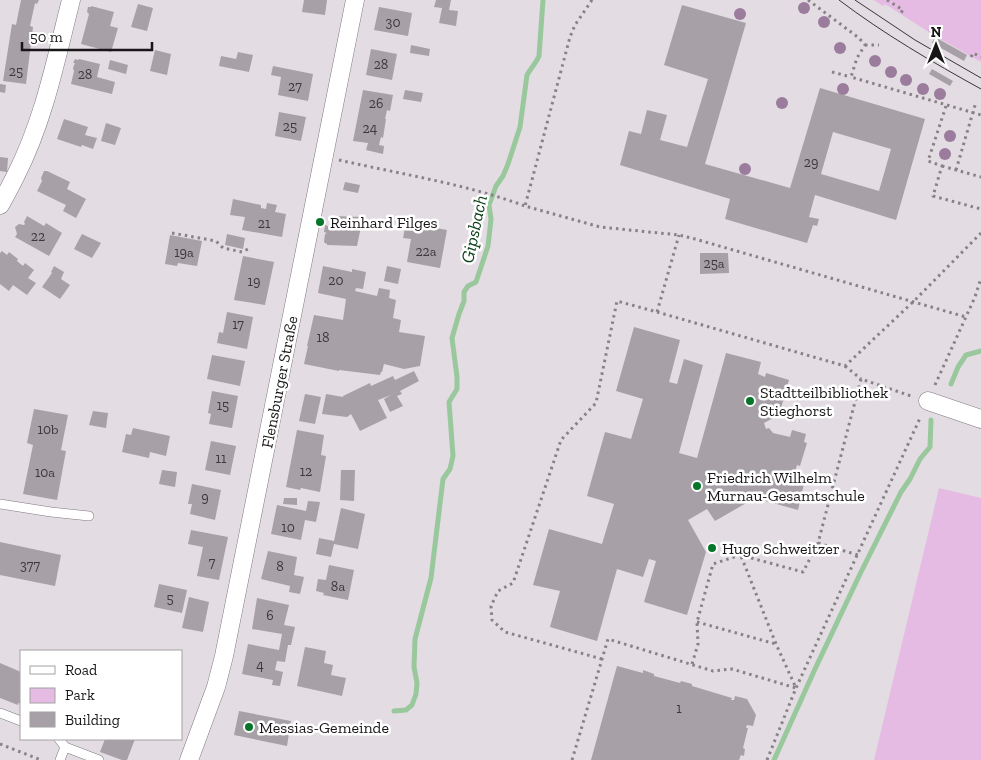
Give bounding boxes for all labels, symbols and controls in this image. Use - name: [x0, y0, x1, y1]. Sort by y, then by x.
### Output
- house number: 30: [386, 14, 400, 31]
- scale bar: [22, 20, 152, 52]
- north arrow: [911, 20, 961, 70]
- text: N: [931, 24, 942, 41]
- text: 50 m: [30, 28, 63, 46]
- house number: 28: [374, 56, 388, 73]
- house number: 25: [9, 63, 23, 80]
- house number: 28: [78, 66, 92, 83]
- house number: 27: [288, 78, 302, 95]
- house number: 26: [369, 95, 383, 112]
- house number: 25: [283, 118, 297, 135]
- house number: 24: [363, 120, 378, 137]
- house number: 29: [804, 154, 818, 171]
- water label: Gipsbach: [456, 193, 492, 265]
- place label: Reinhard Filges: [330, 213, 438, 232]
- house number: 21: [258, 215, 271, 232]
- marker: Reinhard Filges: [314, 216, 326, 228]
- house number: 22: [31, 228, 45, 245]
- house number: 22a: [415, 243, 437, 260]
- house number: 19a: [174, 244, 194, 261]
- house number: 25a: [703, 255, 725, 272]
- house number: 20: [328, 272, 344, 289]
- house number: 19: [248, 273, 260, 290]
- street label: Flensburger Straße: [257, 314, 302, 450]
- house number: 17: [232, 316, 244, 333]
- house number: 18: [317, 329, 329, 346]
- place label: Stadtteilbibliothek Stieghorst: [760, 383, 889, 420]
- marker: Stadtteilbibliothek Stieghorst: [744, 395, 756, 407]
- house number: 15: [217, 397, 229, 414]
- house number: 10b: [38, 421, 58, 438]
- house number: 11: [216, 450, 227, 467]
- house number: 12: [300, 463, 312, 480]
- house number: 10a: [35, 464, 55, 481]
- place label: Friedrich Wilhelm Murnau-Gesamtschule: [707, 468, 865, 505]
- marker: Friedrich Wilhelm Murnau-Gesamtschule: [691, 480, 703, 492]
- house number: 9: [201, 489, 209, 506]
- house number: 10: [281, 519, 295, 536]
- place label: Hugo Schweitzer: [722, 539, 840, 558]
- marker: Hugo Schweitzer: [706, 542, 718, 554]
- house number: 7: [209, 554, 216, 571]
- house number: 377: [20, 557, 40, 574]
- house number: 8: [276, 558, 284, 575]
- house number: 8a: [331, 578, 345, 595]
- house number: 5: [166, 590, 174, 607]
- house number: 6: [266, 607, 274, 624]
- legend: [20, 650, 182, 740]
- house number: 4: [256, 657, 264, 674]
- text: Road: [65, 661, 98, 679]
- text: Park: [65, 686, 95, 704]
- house number: 1: [676, 700, 682, 717]
- text: Building: [65, 711, 120, 729]
- place label: Messias-Gemeinde: [259, 718, 389, 737]
- marker: Messias-Gemeinde: [243, 721, 255, 733]

